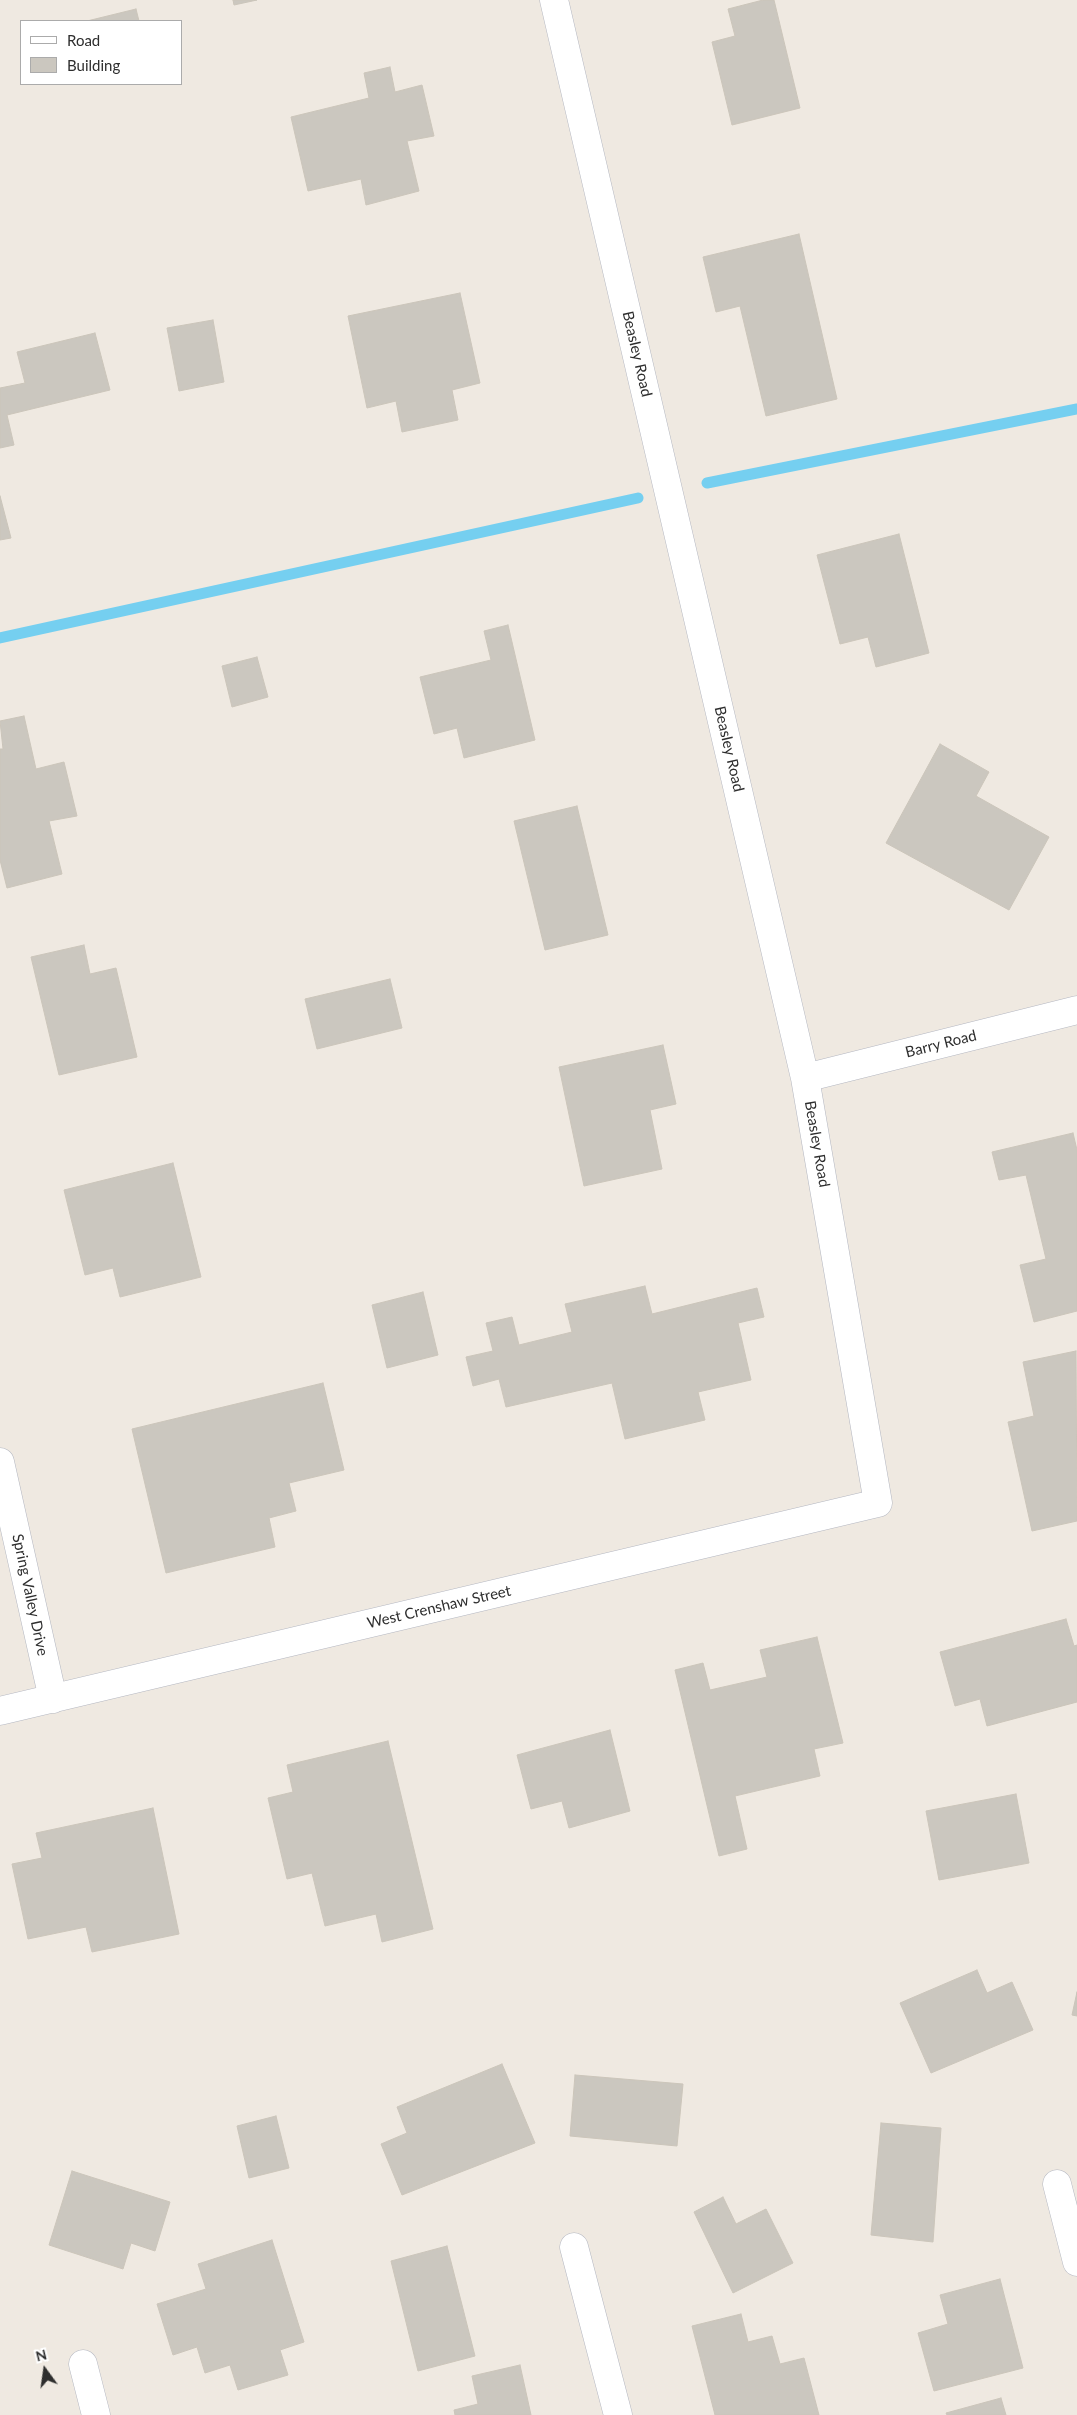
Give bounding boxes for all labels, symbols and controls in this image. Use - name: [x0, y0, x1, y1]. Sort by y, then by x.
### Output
- legend: [20, 20, 182, 85]
- text: Road: [67, 31, 100, 49]
- text: Building: [67, 56, 120, 74]
- street label: Beasley Road: [618, 309, 656, 399]
- street label: Beasley Road: [710, 704, 748, 794]
- street label: Barry Road: [904, 1026, 978, 1062]
- street label: Beasley Road: [801, 1099, 833, 1189]
- street label: Spring Valley Drive: [8, 1532, 52, 1658]
- street label: West Crenshaw Street: [365, 1582, 513, 1632]
- north arrow: [20, 2345, 70, 2395]
- text: N: [34, 2345, 49, 2365]

